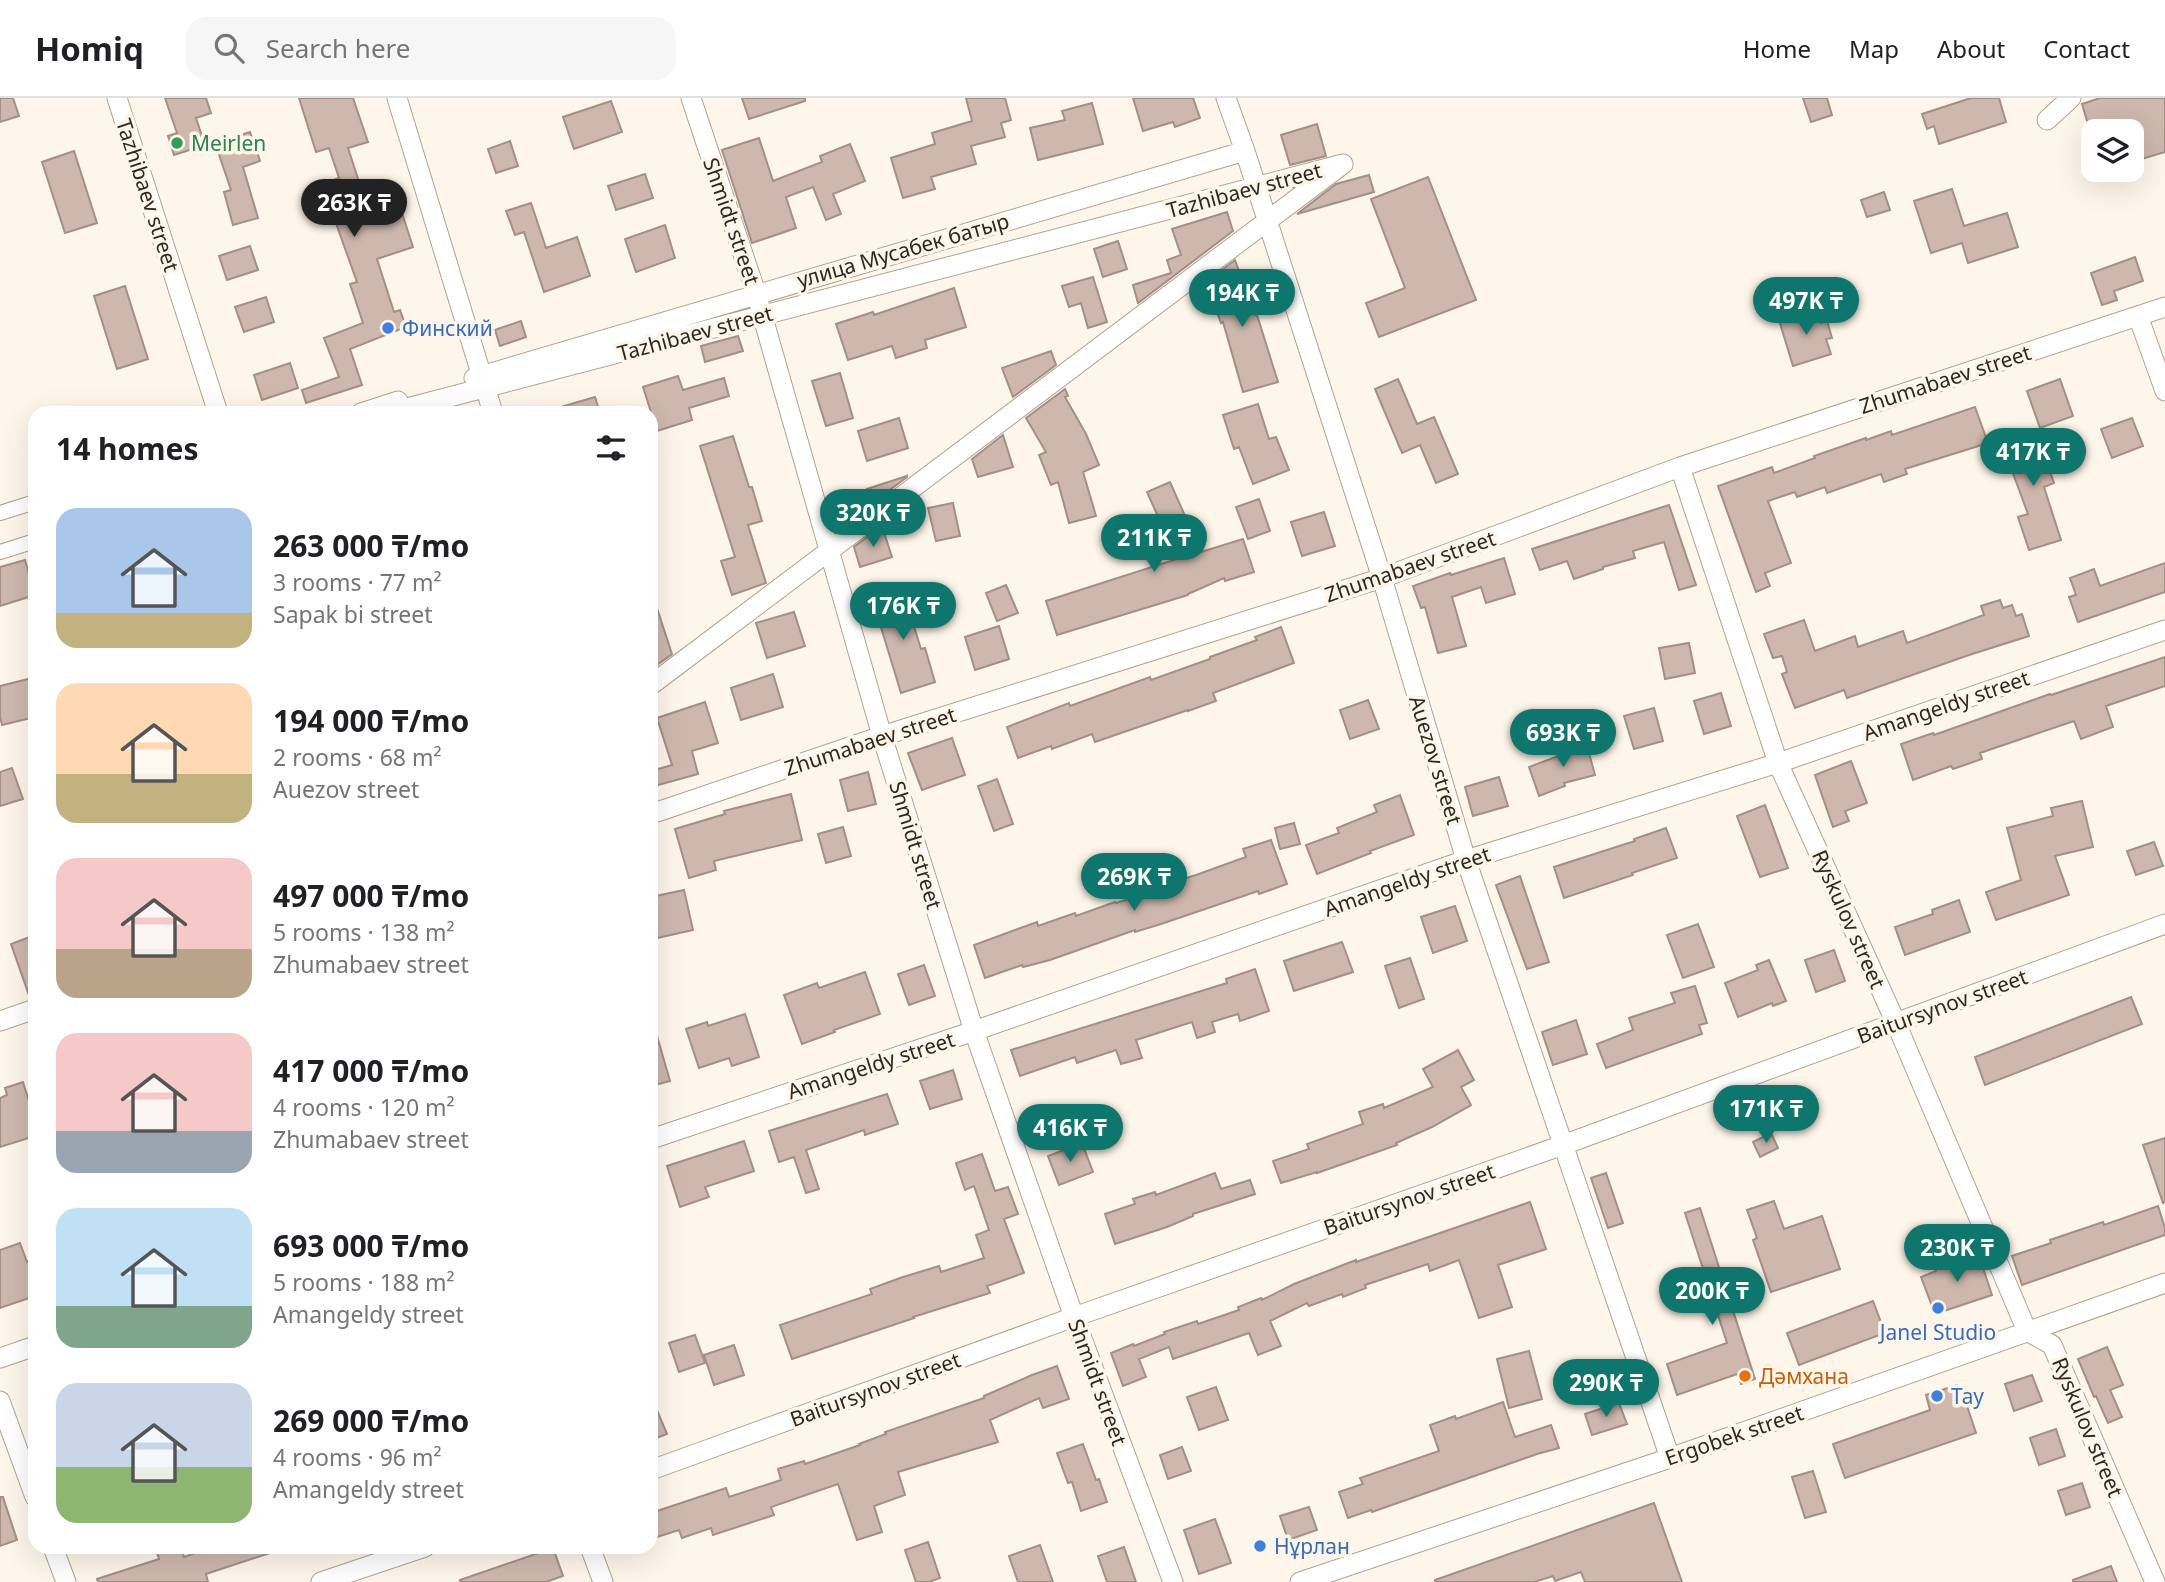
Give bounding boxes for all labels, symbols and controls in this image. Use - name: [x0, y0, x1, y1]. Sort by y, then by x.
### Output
- search box: [186, 17, 676, 80]
- text: Homiq: [35, 26, 144, 71]
- icon: search: [210, 29, 248, 67]
- text: Search here: [266, 30, 410, 66]
- text: Home: [1743, 32, 1811, 65]
- text: Map: [1849, 32, 1899, 65]
- text: About: [1937, 32, 2005, 65]
- text: Contact: [2043, 32, 2130, 65]
- street label: Tazhibaev street: [110, 115, 186, 276]
- map controls: [2081, 119, 2144, 182]
- button: layers: [2081, 119, 2144, 182]
- place label: Meirlen: [191, 129, 266, 157]
- marker: Meirlen: [169, 135, 185, 151]
- street label: Shmidt street: [697, 154, 767, 289]
- street label: Tazhibaev street: [1163, 156, 1325, 224]
- pin: 263K ₸: [297, 180, 411, 239]
- text: 263K ₸: [317, 186, 391, 218]
- street label: улица Мусабек батыр: [794, 206, 1012, 294]
- pin: 194K ₸: [1185, 270, 1299, 329]
- text: 194K ₸: [1205, 276, 1279, 308]
- pin: 497K ₸: [1749, 278, 1863, 337]
- text: 497K ₸: [1769, 284, 1843, 316]
- street label: Tazhibaev street: [614, 299, 776, 367]
- place label: Финский: [402, 314, 493, 342]
- marker: Финский: [380, 320, 396, 336]
- street label: Zhumabaev street: [1856, 338, 2035, 420]
- text: 14 homes: [56, 428, 199, 469]
- pin: 417K ₸: [1976, 428, 2090, 488]
- icon: filters: [592, 429, 630, 467]
- text: 417K ₸: [1996, 435, 2070, 467]
- pin: 320K ₸: [816, 490, 930, 549]
- text: 320K ₸: [836, 496, 910, 528]
- pin: 211K ₸: [1097, 514, 1211, 574]
- text: 211K ₸: [1117, 521, 1191, 553]
- street label: Zhumabaev street: [1321, 524, 1499, 608]
- text: 263 000 ₸/mo: [273, 525, 469, 566]
- icon: home: [112, 536, 196, 620]
- text: 3 rooms · 77 m²: [273, 566, 442, 598]
- pin: 176K ₸: [846, 582, 960, 642]
- text: 176K ₸: [866, 589, 940, 621]
- text: Sapak bi street: [273, 598, 433, 630]
- street label: Amangeldy street: [1859, 663, 2033, 747]
- street label: Auezov street: [1403, 692, 1469, 828]
- text: 194 000 ₸/mo: [273, 700, 469, 741]
- street label: Zhumabaev street: [781, 700, 960, 782]
- pin: 693K ₸: [1506, 710, 1620, 769]
- icon: home: [112, 711, 196, 795]
- text: 693K ₸: [1526, 716, 1600, 748]
- text: 2 rooms · 68 m²: [273, 741, 442, 773]
- text: Auezov street: [273, 773, 419, 805]
- street label: Shmidt street: [883, 777, 949, 913]
- street label: Amangeldy street: [1320, 839, 1494, 923]
- street label: Ryskulov street: [1806, 845, 1892, 993]
- pin: 269K ₸: [1077, 854, 1191, 913]
- text: 269K ₸: [1097, 860, 1171, 892]
- text: 497 000 ₸/mo: [273, 875, 469, 916]
- icon: home: [112, 886, 196, 970]
- text: 5 rooms · 138 m²: [273, 916, 455, 948]
- text: Zhumabaev street: [273, 948, 469, 980]
- street label: Baitursynov street: [1853, 962, 2031, 1050]
- street label: Amangeldy street: [784, 1025, 959, 1105]
- text: 417 000 ₸/mo: [273, 1050, 469, 1091]
- icon: home: [112, 1061, 196, 1145]
- pin: 171K ₸: [1709, 1086, 1823, 1145]
- text: 4 rooms · 120 m²: [273, 1091, 455, 1123]
- text: 171K ₸: [1729, 1092, 1803, 1124]
- pin: 416K ₸: [1013, 1104, 1127, 1164]
- text: 416K ₸: [1033, 1111, 1107, 1143]
- text: Zhumabaev street: [273, 1123, 469, 1155]
- street label: Baitursynov street: [1320, 1156, 1499, 1241]
- pin: 230K ₸: [1900, 1224, 2014, 1284]
- text: 693 000 ₸/mo: [273, 1225, 469, 1266]
- text: 230K ₸: [1920, 1231, 1994, 1263]
- icon: home: [112, 1236, 196, 1320]
- text: 5 rooms · 188 m²: [273, 1266, 455, 1298]
- pin: 200K ₸: [1655, 1268, 1769, 1327]
- text: 200K ₸: [1675, 1274, 1749, 1306]
- text: Amangeldy street: [273, 1298, 464, 1330]
- marker: Janel Studio: [1930, 1300, 1946, 1316]
- street label: Shmidt street: [1062, 1315, 1134, 1450]
- place label: Janel Studio: [1878, 1318, 1996, 1346]
- street label: Baitursynov street: [786, 1345, 964, 1433]
- street label: Ryskulov street: [2046, 1353, 2130, 1501]
- pin: 290K ₸: [1549, 1360, 1663, 1419]
- place label: Дәмхана: [1759, 1362, 1849, 1390]
- text: 290K ₸: [1569, 1366, 1643, 1398]
- marker: Дәмхана: [1737, 1368, 1753, 1384]
- place label: Тау: [1951, 1382, 1984, 1410]
- marker: Тау: [1929, 1388, 1945, 1404]
- street label: Ergobek street: [1661, 1398, 1807, 1472]
- text: 269 000 ₸/mo: [273, 1400, 469, 1441]
- icon: home: [112, 1411, 196, 1495]
- text: 4 rooms · 96 m²: [273, 1441, 442, 1473]
- text: Amangeldy street: [273, 1473, 464, 1505]
- place label: Нұрлан: [1274, 1532, 1350, 1560]
- marker: Нұрлан: [1252, 1538, 1268, 1554]

